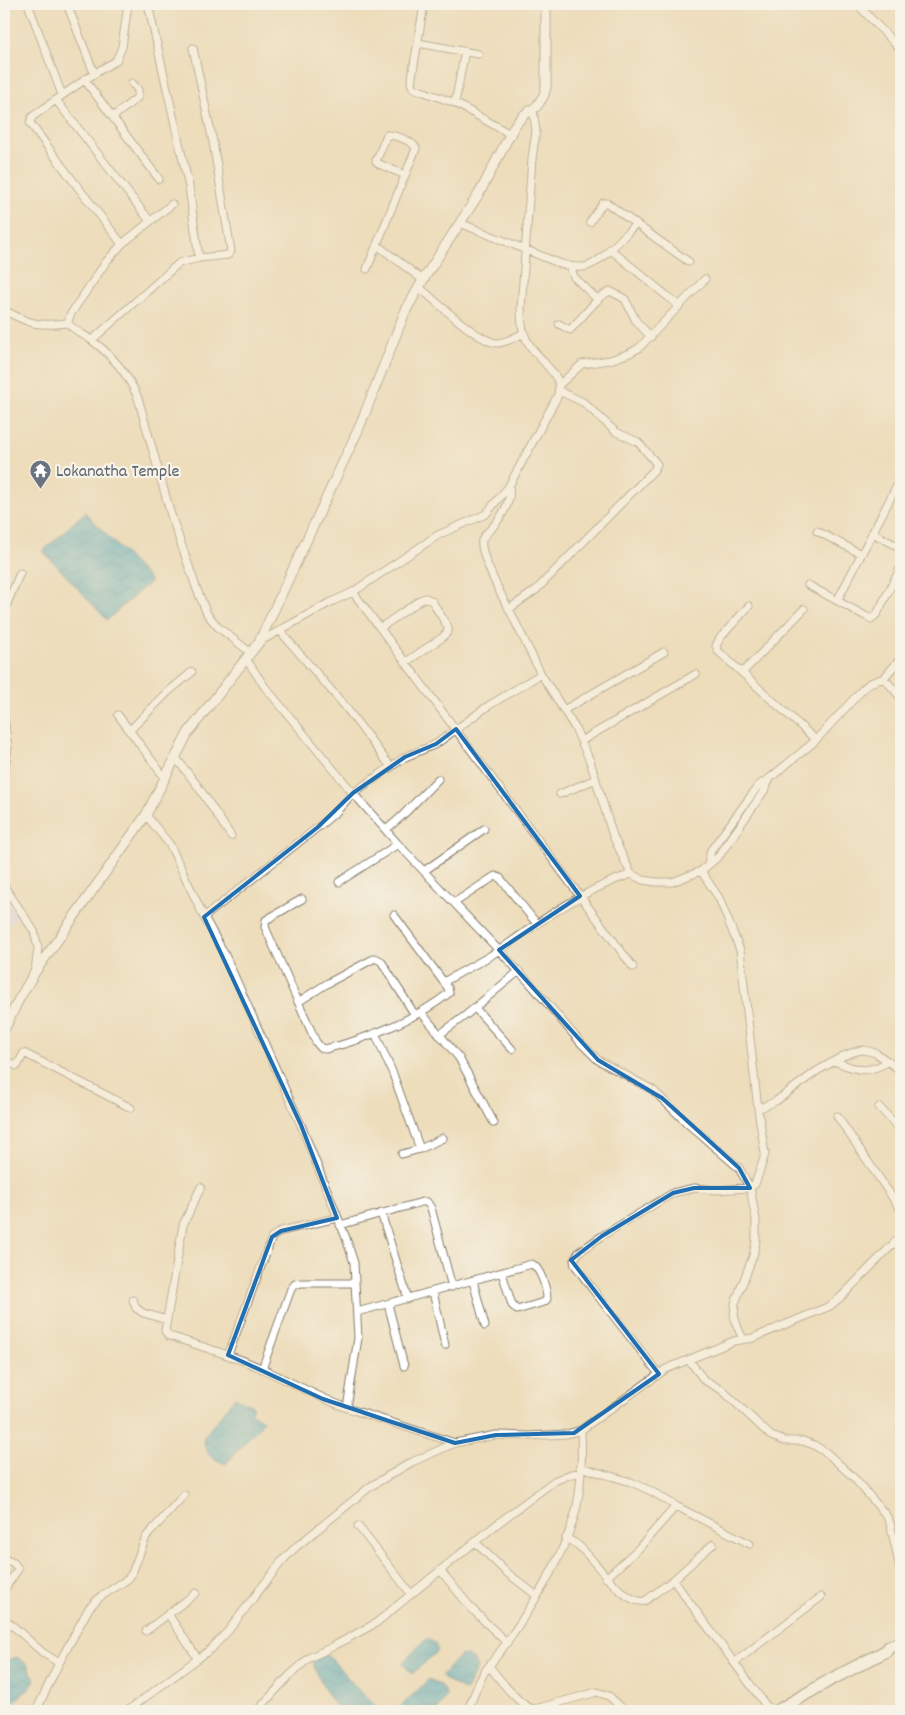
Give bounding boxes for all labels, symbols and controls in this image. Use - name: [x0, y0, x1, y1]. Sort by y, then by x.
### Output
- temple icon: Lokanatha Temple: [28, 458, 52, 489]
- place label: Lokanatha Temple: [56, 460, 179, 485]

